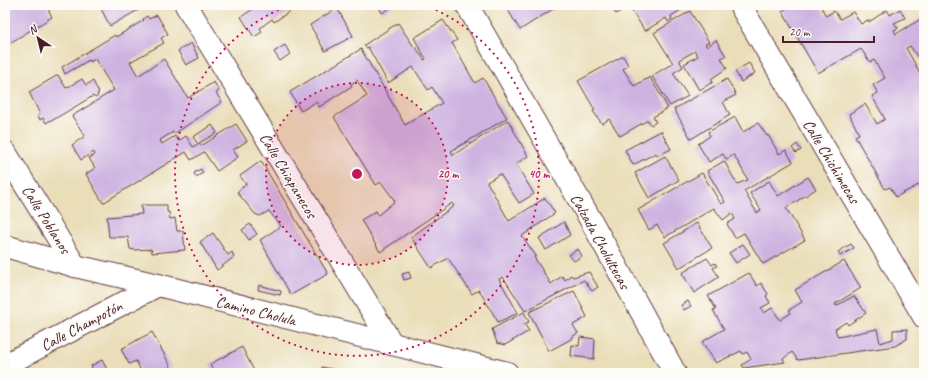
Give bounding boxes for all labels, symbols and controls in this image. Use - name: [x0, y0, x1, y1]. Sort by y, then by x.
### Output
- north arrow: [18, 18, 58, 58]
- scale bar: [783, 18, 874, 44]
- text: N: [25, 21, 41, 37]
- text: 20 m: [789, 24, 811, 40]
- street label: Calle Chichimecas: [798, 116, 865, 209]
- street label: Calle Chiapanecos: [255, 129, 322, 223]
- text: 20 m: [438, 166, 459, 182]
- text: 40 m: [529, 166, 550, 182]
- centre of rings: [350, 167, 364, 181]
- street label: Calle Poblanos: [17, 182, 76, 259]
- street label: Calzada Cholultecas: [566, 190, 635, 294]
- street label: Camino Cholula: [214, 291, 299, 331]
- street label: Calle Champotón: [37, 296, 126, 356]

